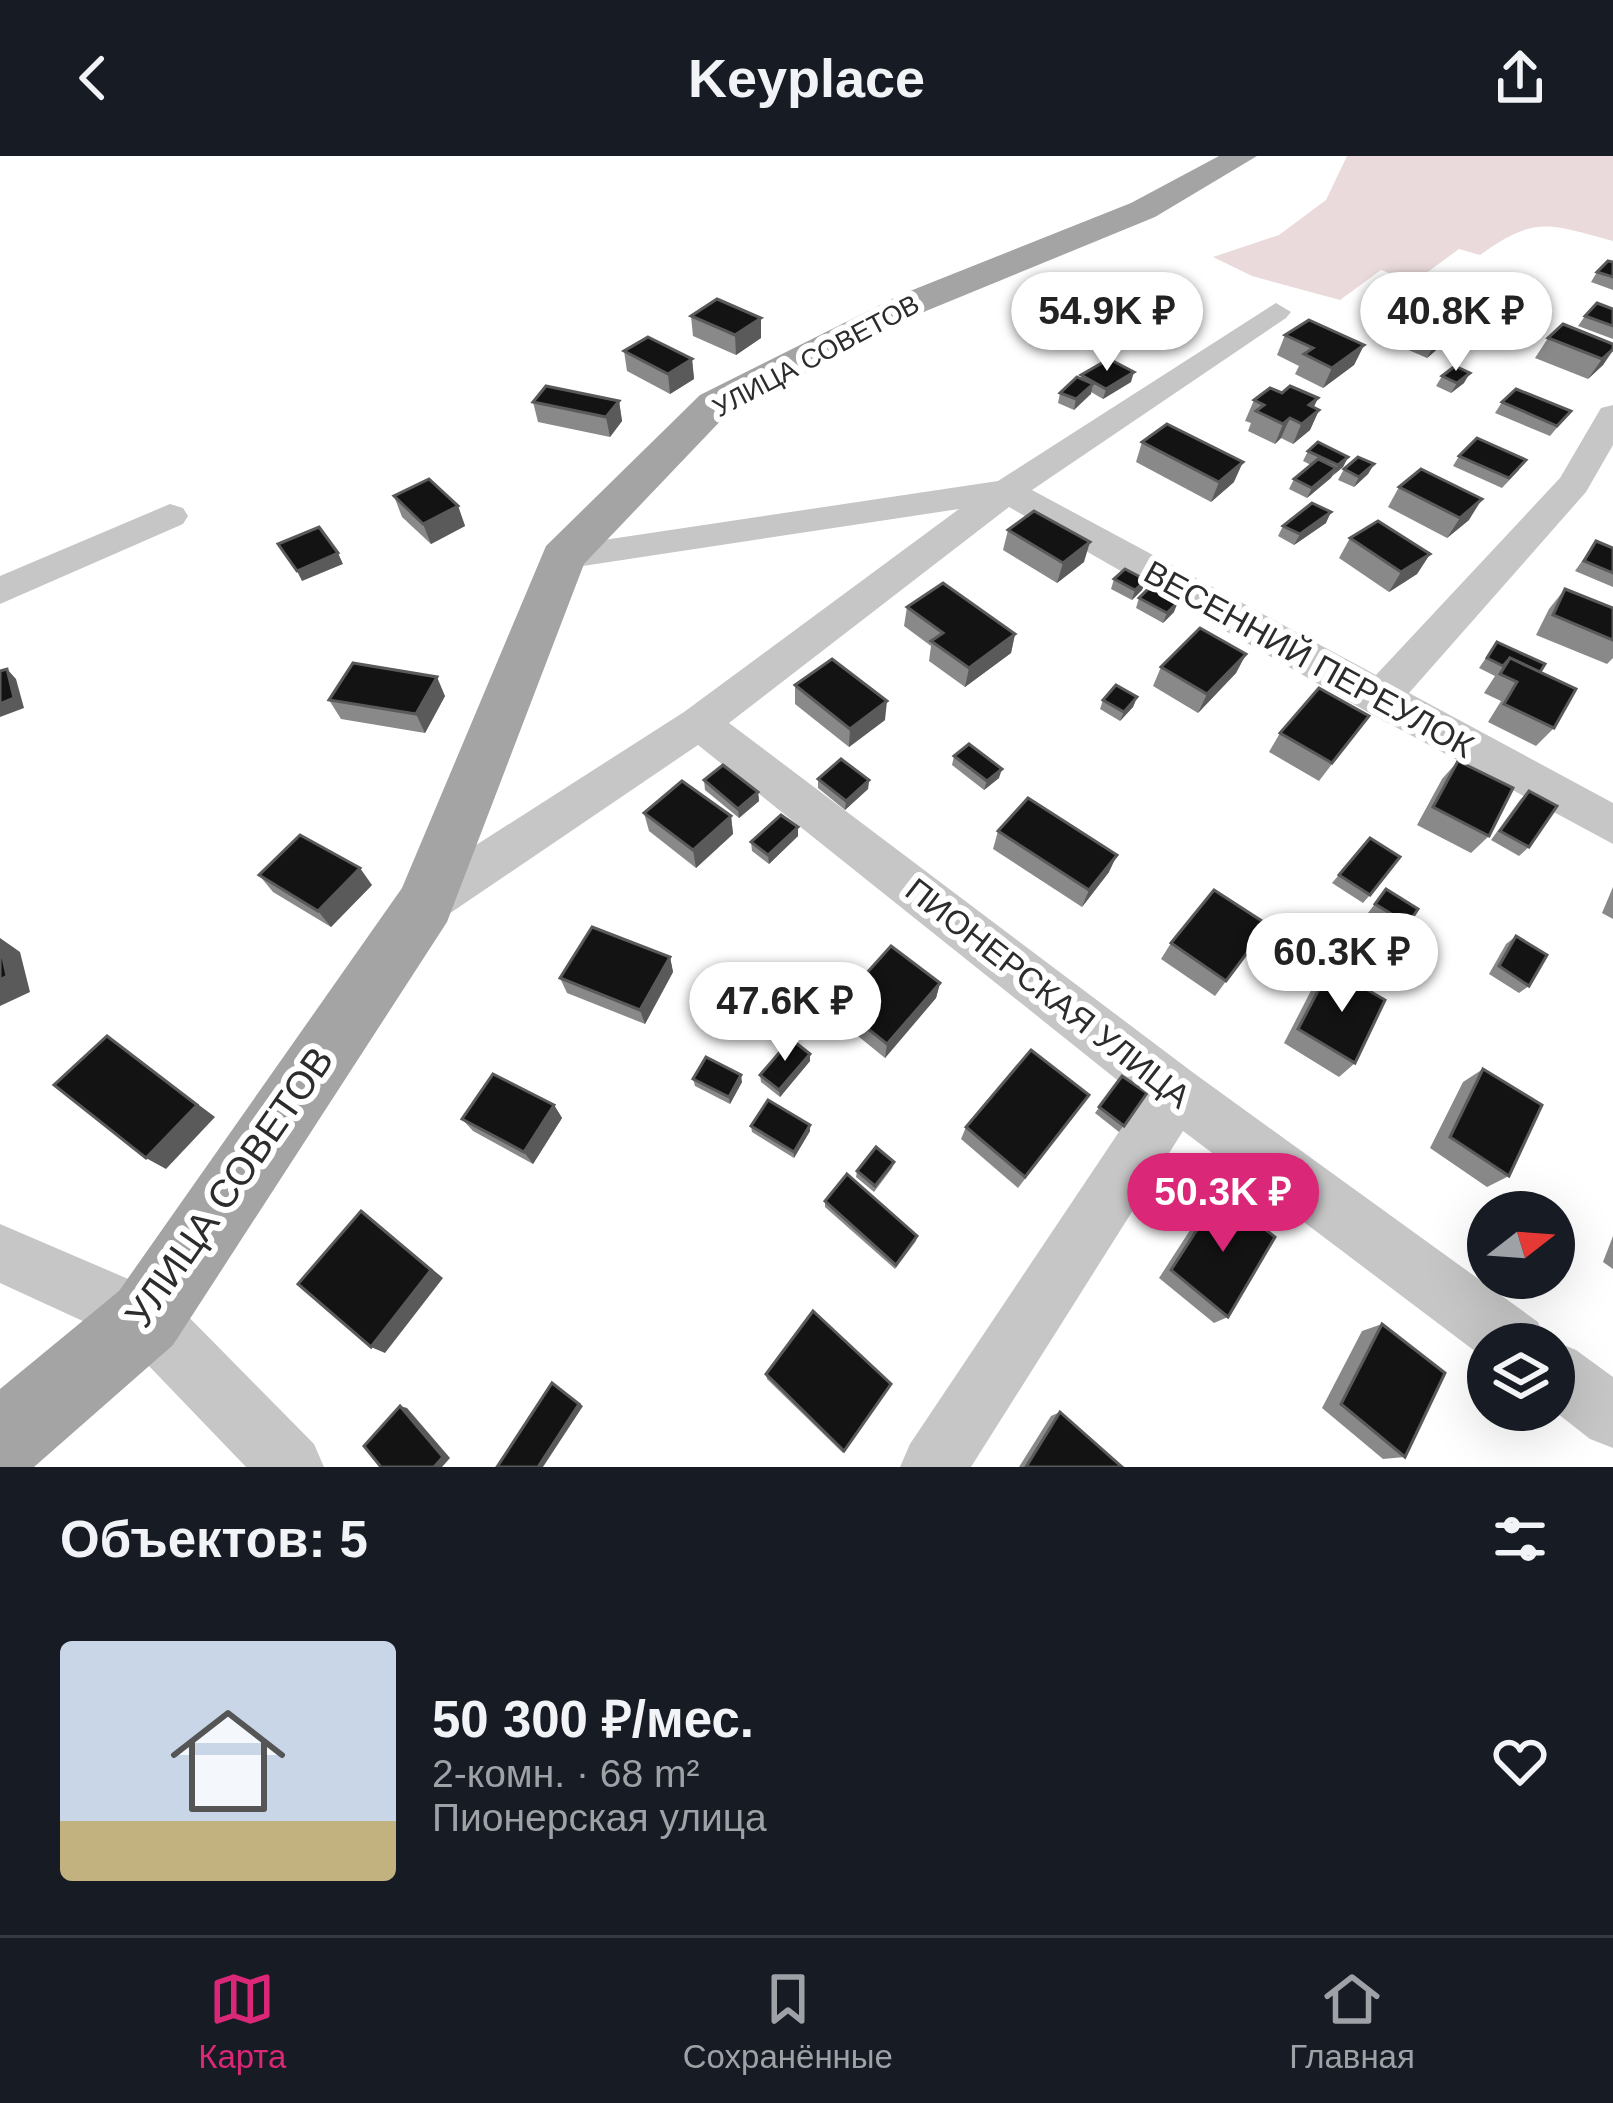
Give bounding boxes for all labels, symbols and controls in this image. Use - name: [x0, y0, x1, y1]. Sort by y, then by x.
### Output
- icon: back: [60, 45, 126, 111]
- icon: share: [1487, 45, 1553, 111]
- text: Keyplace: [688, 48, 925, 108]
- pin: 54.9K ₽: [996, 272, 1218, 374]
- pin: 40.8K ₽: [1345, 272, 1567, 374]
- street label: УЛИЦА СОВЕТОВ: [708, 289, 924, 423]
- text: 54.9K ₽: [1038, 289, 1176, 332]
- text: 40.8K ₽: [1387, 289, 1525, 332]
- street label: ВЕСЕННИЙ ПЕРЕУЛОК: [1138, 553, 1481, 765]
- street label: ПИОНЕРСКАЯ УЛИЦА: [899, 871, 1197, 1115]
- pin: 60.3K ₽: [1231, 913, 1453, 1015]
- text: 60.3K ₽: [1273, 930, 1411, 973]
- pin: 47.6K ₽: [674, 962, 896, 1064]
- text: 47.6K ₽: [716, 979, 854, 1022]
- street label: УЛИЦА СОВЕТОВ: [116, 1039, 342, 1335]
- pin: 50.3K ₽: [1112, 1153, 1334, 1255]
- text: 50.3K ₽: [1154, 1170, 1292, 1213]
- north arrow: [1467, 1191, 1575, 1299]
- map controls: [1467, 1191, 1575, 1431]
- button: layers: [1467, 1323, 1575, 1431]
- icon: filters: [1487, 1506, 1553, 1572]
- text: Объектов: 5: [60, 1511, 368, 1568]
- icon: home: [156, 1689, 300, 1833]
- text: 50 300 ₽/мес.: [432, 1691, 754, 1748]
- icon: heart: [1487, 1728, 1553, 1794]
- text: 2-комн. · 68 m²: [432, 1752, 699, 1795]
- text: Пионерская улица: [432, 1796, 767, 1839]
- tab: Карта: [198, 1966, 286, 2076]
- tab: Сохранённые: [683, 1966, 893, 2076]
- tab: Главная: [1289, 1966, 1415, 2076]

